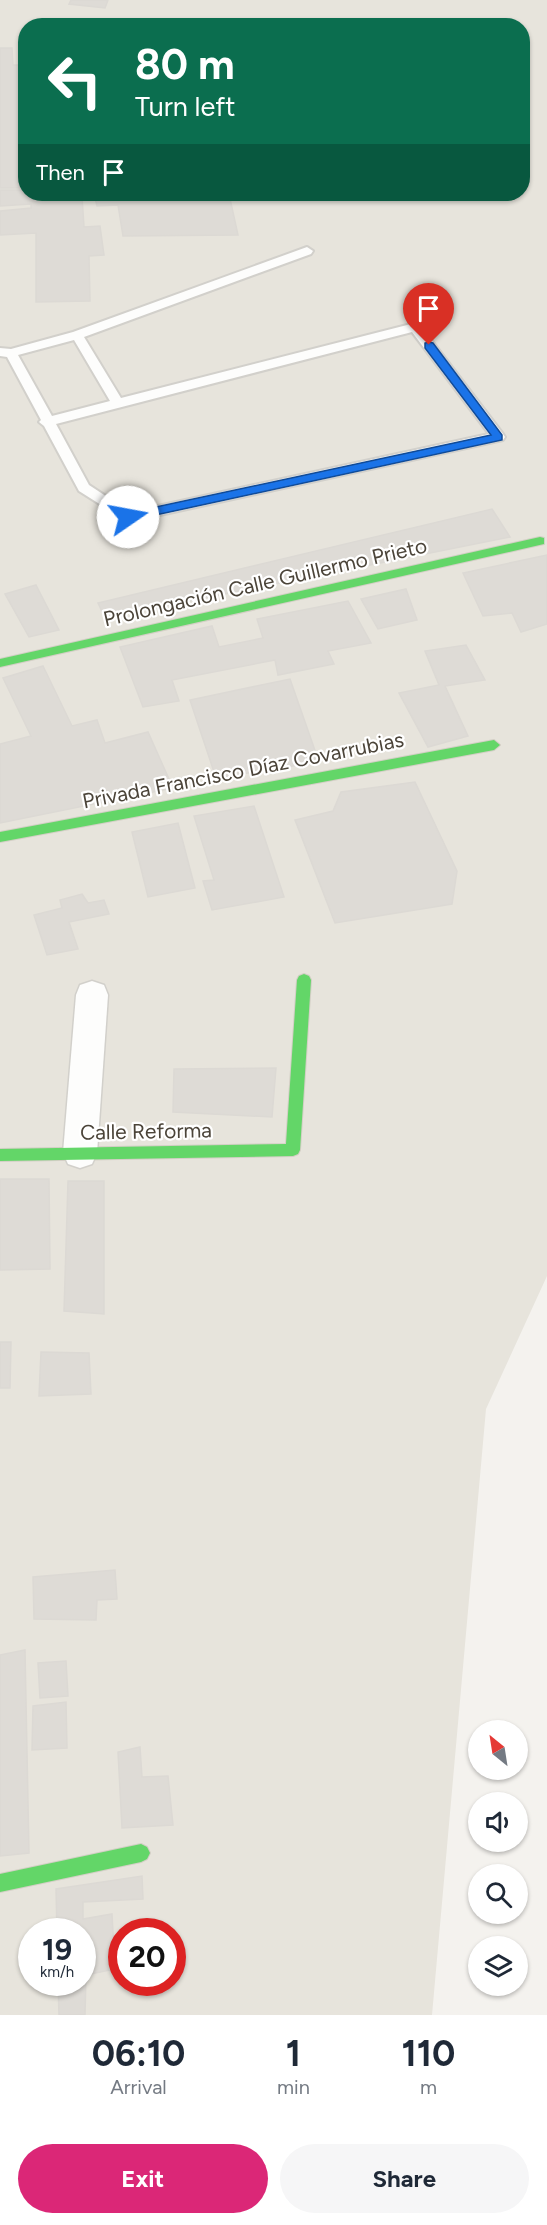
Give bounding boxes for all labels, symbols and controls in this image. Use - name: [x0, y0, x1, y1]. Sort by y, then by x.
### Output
- text: 80 m: [135, 39, 235, 90]
- icon: left: [36, 42, 114, 120]
- text: Turn left: [135, 90, 235, 123]
- icon: arrive: [97, 156, 130, 189]
- text: Then: [36, 159, 85, 186]
- pin: [403, 283, 454, 345]
- icon: arrive: [412, 292, 445, 325]
- position arrow: [96, 485, 160, 549]
- street label: Prolongación Calle Guillermo Prieto: [101, 533, 429, 631]
- street label: Privada Francisco Díaz Covarrubias: [80, 727, 406, 813]
- street label: Calle Reforma: [80, 1117, 212, 1145]
- north arrow: [468, 1720, 528, 1780]
- map controls: [468, 1720, 528, 1996]
- button: sound: [468, 1792, 528, 1852]
- button: search: [468, 1864, 528, 1924]
- speed limit sign: 20: [108, 1918, 186, 1996]
- text: 19: [42, 1931, 72, 1968]
- button: layers: [468, 1936, 528, 1996]
- text: km/h: [40, 1963, 74, 1981]
- text: 06:10: [92, 2032, 185, 2075]
- text: 1: [286, 2032, 301, 2075]
- text: 110: [402, 2032, 455, 2075]
- text: Arrival: [110, 2075, 167, 2099]
- text: min: [277, 2075, 310, 2099]
- text: m: [420, 2075, 437, 2099]
- button: Exit: [18, 2144, 268, 2213]
- button: Share: [280, 2144, 529, 2213]

